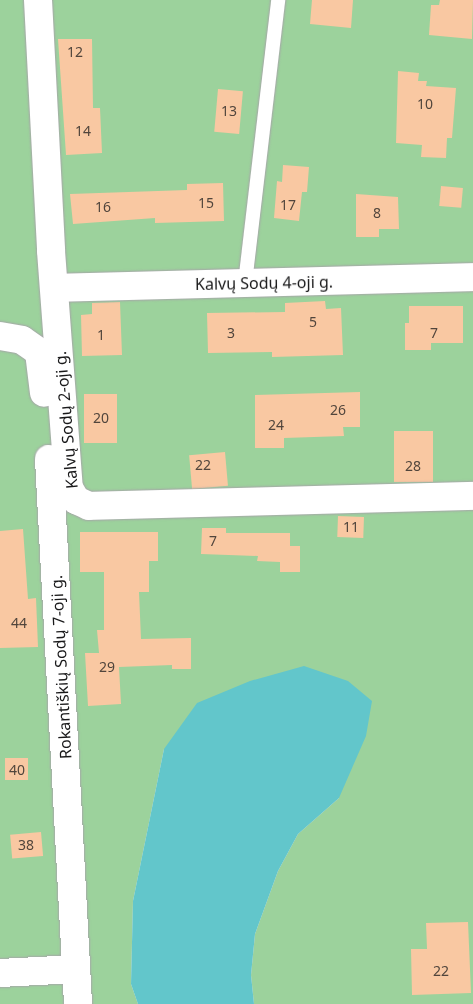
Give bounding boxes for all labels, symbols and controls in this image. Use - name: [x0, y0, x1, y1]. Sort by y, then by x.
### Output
- house number: 12: [67, 44, 83, 60]
- house number: 10: [417, 96, 433, 112]
- house number: 13: [221, 103, 237, 119]
- house number: 14: [75, 123, 91, 139]
- house number: 15: [198, 195, 214, 211]
- house number: 17: [280, 197, 296, 213]
- house number: 16: [95, 199, 111, 215]
- house number: 8: [373, 205, 381, 221]
- street label: Kalvų Sodų 4-oji g.: [195, 272, 333, 294]
- house number: 5: [309, 314, 317, 330]
- house number: 3: [227, 325, 235, 341]
- house number: 7: [430, 325, 438, 341]
- house number: 1: [97, 327, 105, 343]
- street label: Kalvų Sodų 2-oji g.: [50, 350, 82, 490]
- house number: 26: [330, 402, 346, 418]
- house number: 20: [93, 410, 109, 426]
- house number: 24: [268, 417, 284, 433]
- house number: 22: [195, 457, 211, 473]
- house number: 28: [405, 458, 421, 474]
- house number: 11: [343, 519, 359, 535]
- house number: 7: [209, 533, 217, 549]
- street label: Rokantiškių Sodų 7-oji g.: [47, 575, 75, 759]
- house number: 44: [11, 615, 27, 631]
- house number: 29: [99, 659, 115, 675]
- house number: 40: [9, 762, 25, 778]
- house number: 38: [18, 837, 34, 853]
- house number: 22: [433, 963, 449, 979]

